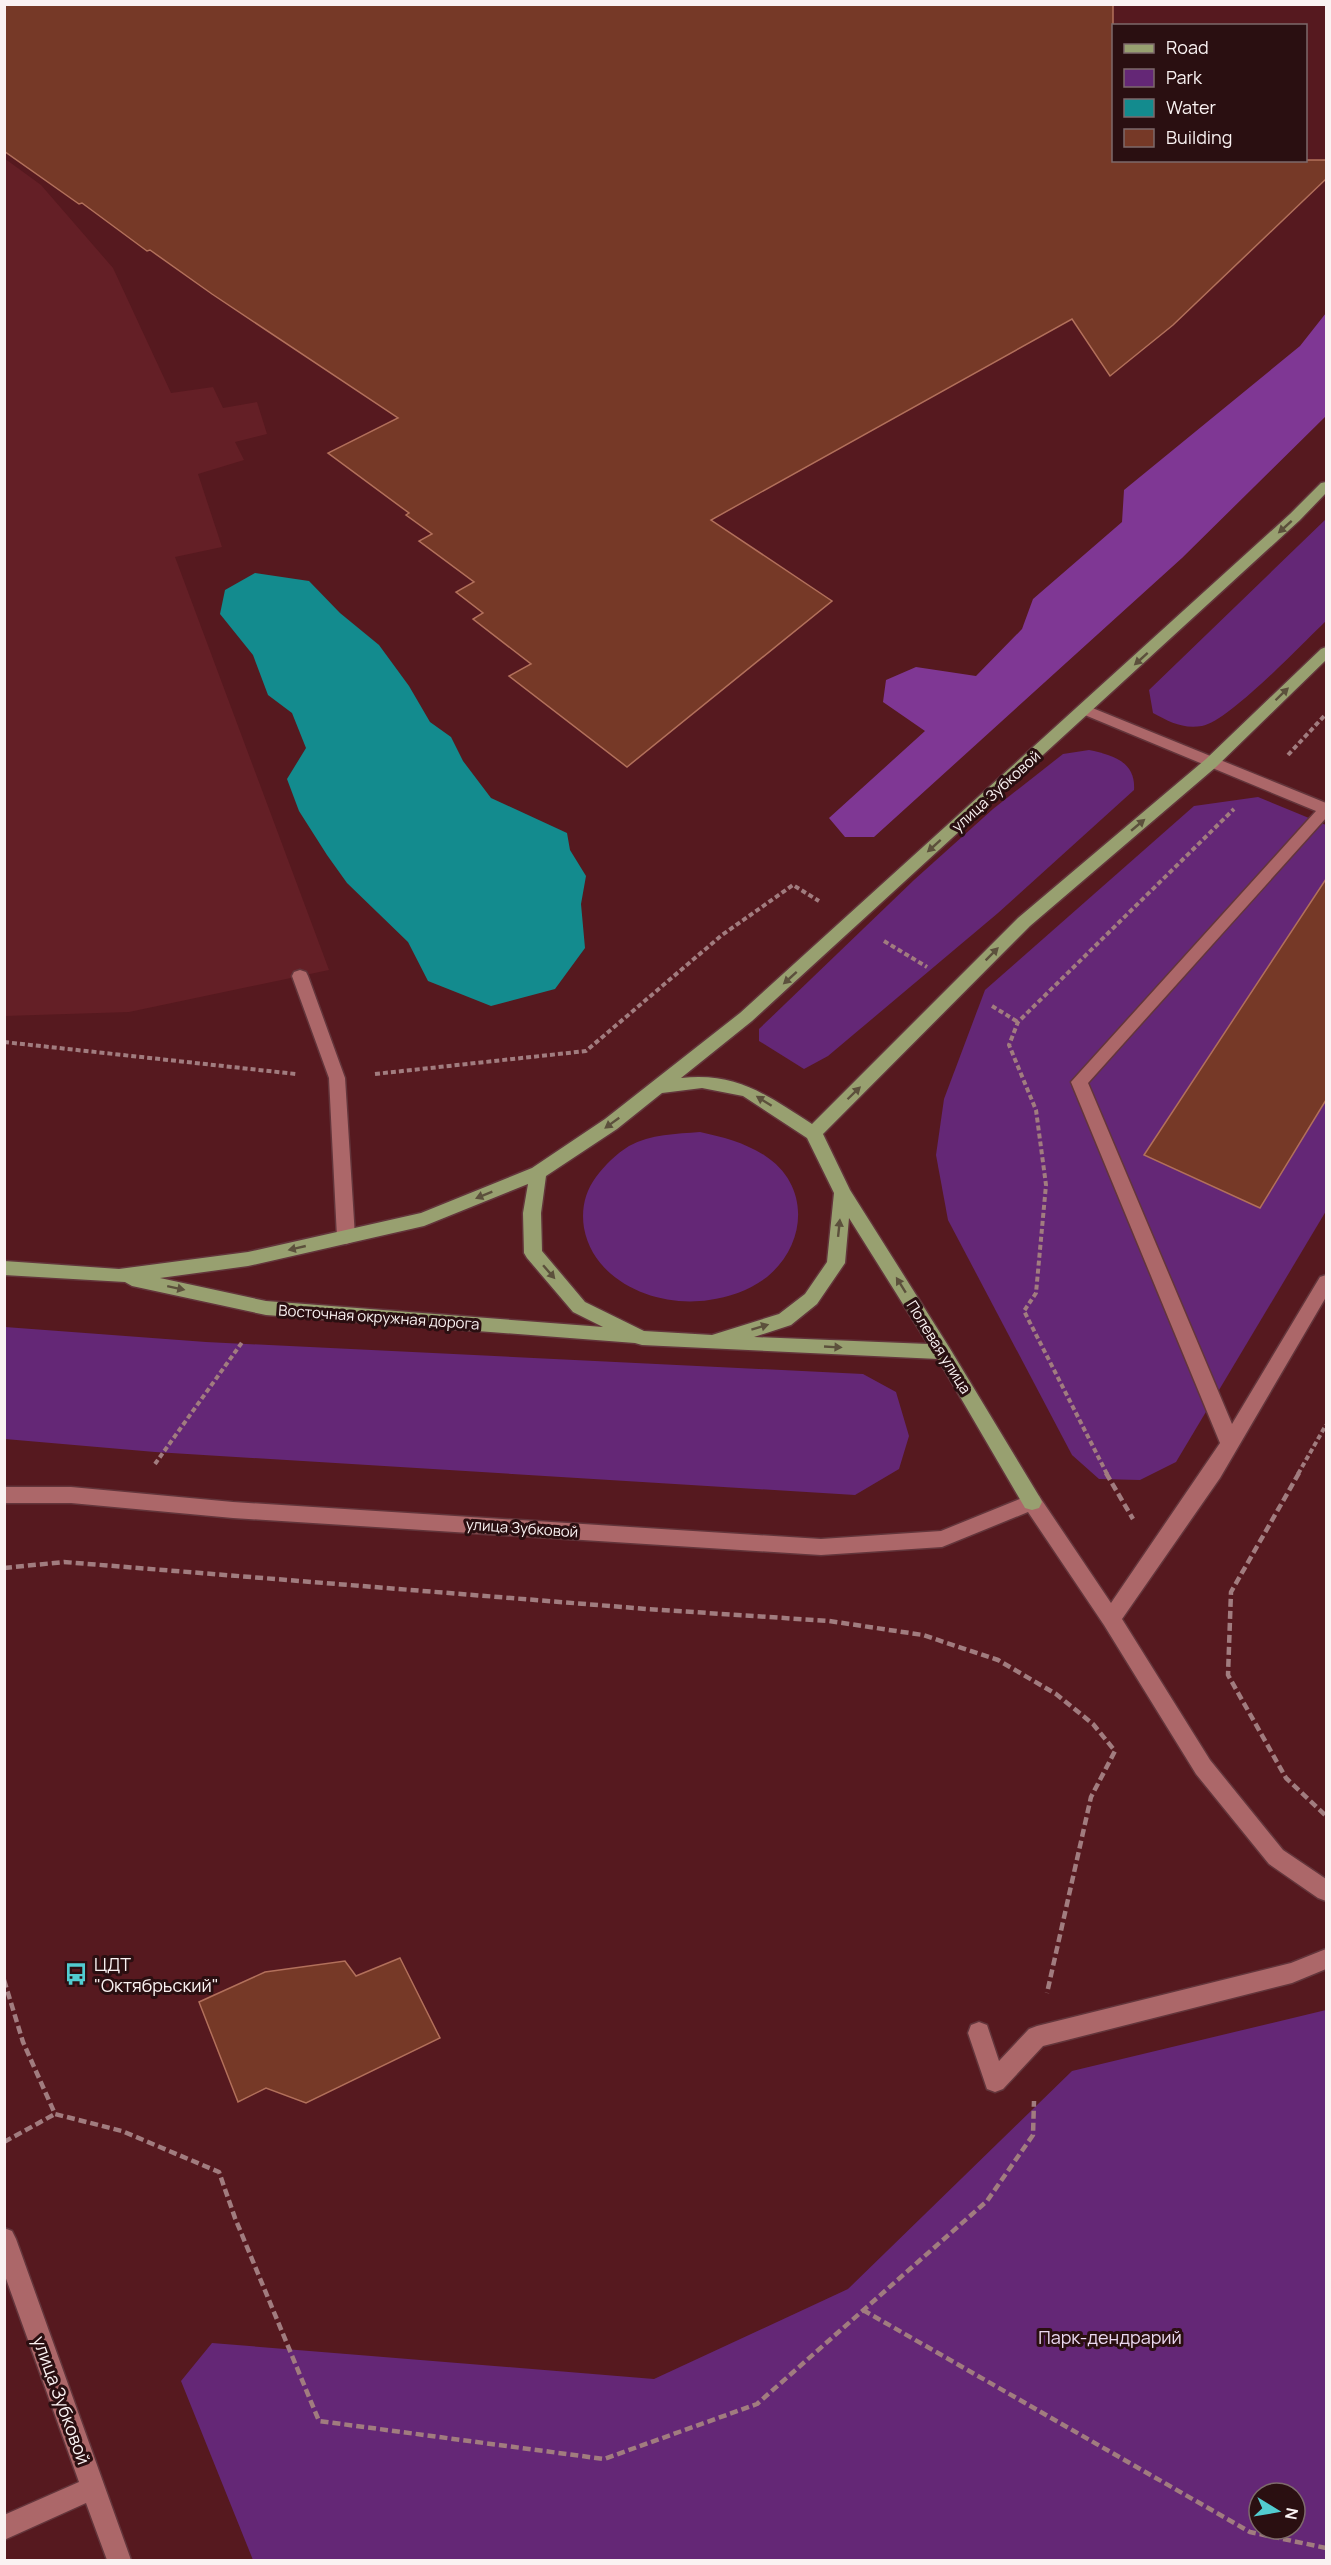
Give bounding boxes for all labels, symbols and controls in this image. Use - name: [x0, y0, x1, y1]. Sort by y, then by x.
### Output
- legend: [1112, 24, 1307, 162]
- text: Road: [1166, 35, 1209, 59]
- text: Park: [1166, 65, 1203, 89]
- text: Water: [1166, 95, 1216, 119]
- text: Building: [1166, 125, 1232, 149]
- one-way arrow: [1278, 520, 1293, 533]
- one-way arrow: [1134, 651, 1148, 665]
- one-way arrow: [1275, 688, 1289, 702]
- street label: улица Зубковой: [947, 746, 1045, 836]
- one-way arrow: [1130, 819, 1145, 832]
- one-way arrow: [927, 839, 942, 853]
- one-way arrow: [984, 948, 998, 962]
- one-way arrow: [783, 970, 797, 984]
- one-way arrow: [847, 1086, 861, 1100]
- one-way arrow: [756, 1096, 772, 1107]
- one-way arrow: [604, 1117, 620, 1129]
- one-way arrow: [474, 1190, 492, 1200]
- one-way arrow: [834, 1219, 844, 1238]
- one-way arrow: [287, 1243, 306, 1253]
- one-way arrow: [542, 1264, 555, 1279]
- one-way arrow: [895, 1277, 906, 1293]
- one-way arrow: [167, 1284, 185, 1294]
- street label: Полевая улица: [902, 1296, 976, 1398]
- street label: Восточная окружная дорога: [278, 1299, 480, 1335]
- one-way arrow: [751, 1322, 769, 1331]
- one-way arrow: [824, 1343, 843, 1352]
- street label: улица Зубковой: [465, 1514, 579, 1542]
- place label: ЦДТ "Октябрьский": [94, 1952, 219, 1997]
- bus stop icon: ЦДТ "Октябрьский": [63, 1961, 89, 1987]
- park label: Парк-дендрарий: [1038, 2325, 1182, 2349]
- street label: улица Зубковой: [28, 2332, 96, 2468]
- north arrow: [1247, 2481, 1307, 2541]
- text: N: [1280, 2506, 1304, 2522]

